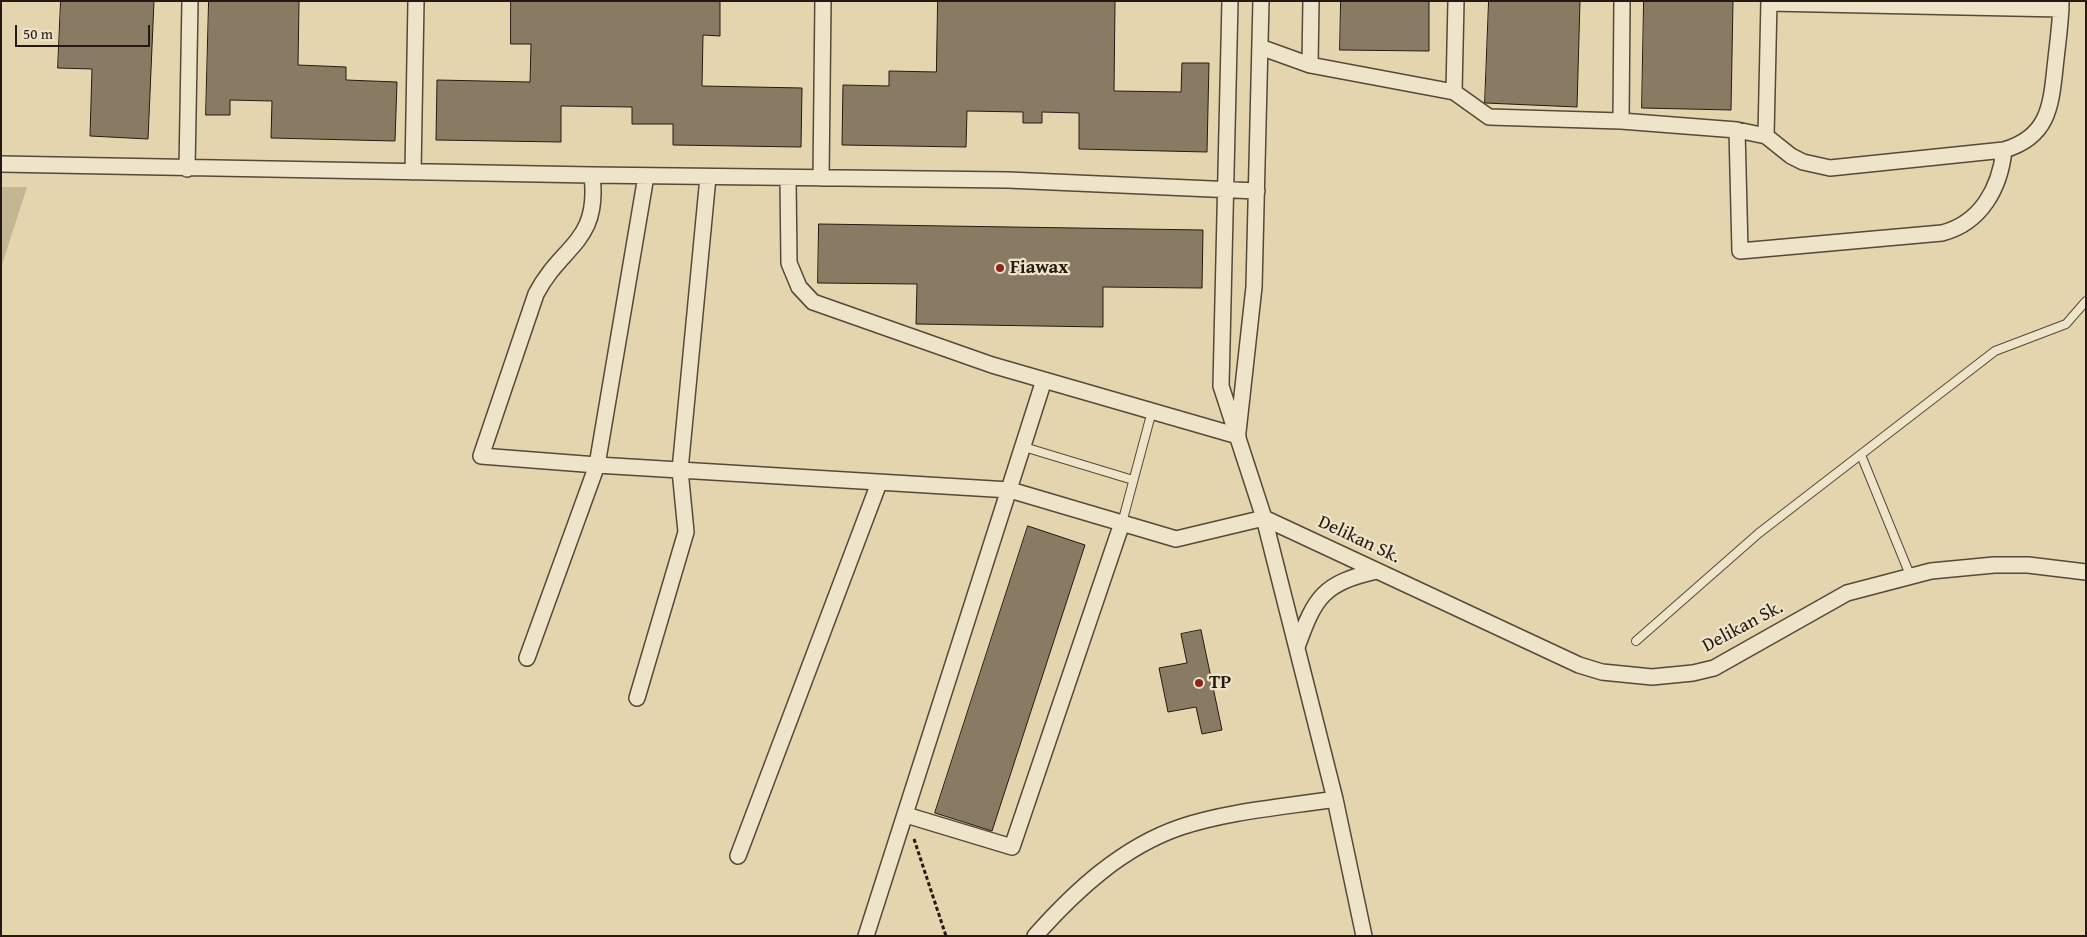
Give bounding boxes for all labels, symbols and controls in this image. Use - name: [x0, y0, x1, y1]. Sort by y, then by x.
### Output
- scale bar: [18, 15, 152, 47]
- text: 50 m: [23, 23, 53, 44]
- place label: Fiawax: [1010, 257, 1068, 279]
- marker: Fiawax: [994, 262, 1006, 274]
- street label: Delikan Sk.: [1314, 511, 1404, 569]
- street label: Delikan Sk.: [1699, 596, 1787, 658]
- place label: TP: [1209, 672, 1231, 694]
- marker: TP: [1193, 677, 1205, 689]

